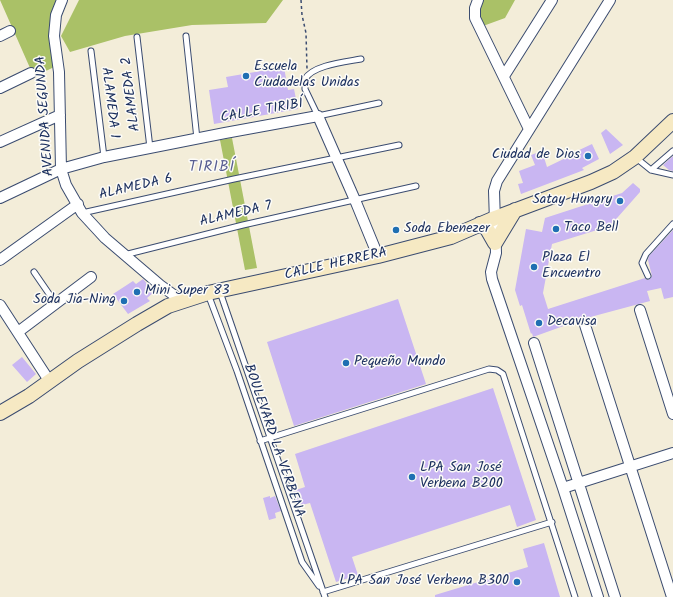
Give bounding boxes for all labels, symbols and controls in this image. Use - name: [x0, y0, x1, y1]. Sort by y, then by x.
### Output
- street label: AVENIDA SEGUNDA: [33, 55, 59, 177]
- street label: ALAMEDA 2: [119, 56, 145, 132]
- place label: Escuela Ciudadelas Unidas: [254, 60, 360, 92]
- street label: ALAMEDA 1: [96, 67, 122, 139]
- marker: Escuela Ciudadelas Unidas: [241, 71, 251, 81]
- street label: CALLE TIRIBÍ: [219, 96, 305, 128]
- place label: Ciudad de Dios: [492, 148, 580, 164]
- marker: Ciudad de Dios: [583, 151, 593, 161]
- district label: TIRIBÍ: [189, 159, 235, 177]
- street label: ALAMEDA 6: [98, 171, 174, 205]
- place label: Satay Hungry: [532, 193, 612, 209]
- marker: Satay Hungry: [615, 196, 625, 206]
- street label: ALAMEDA 7: [198, 199, 274, 231]
- place label: Taco Bell: [564, 221, 618, 237]
- place label: Soda Ebenezer: [404, 222, 490, 238]
- marker: Taco Bell: [551, 224, 561, 234]
- marker: Soda Ebenezer: [391, 225, 401, 235]
- street label: CALLE HERRERA: [283, 245, 389, 285]
- place label: Plaza El Encuentro: [542, 251, 601, 284]
- marker: Plaza El Encuentro: [529, 262, 539, 272]
- place label: Mini Super 83: [145, 284, 230, 300]
- marker: Mini Super 83: [132, 287, 142, 297]
- place label: Soda Jia-Ning: [33, 293, 116, 309]
- marker: Soda Jia-Ning: [119, 296, 129, 306]
- place label: Decavisa: [547, 315, 597, 331]
- marker: Decavisa: [534, 318, 544, 328]
- place label: Pequeño Mundo: [354, 355, 446, 371]
- marker: Pequeño Mundo: [341, 358, 351, 368]
- street label: BOULEVARD LA VERBENA: [239, 362, 307, 520]
- place label: LPA San José Verbena B200: [420, 461, 503, 494]
- marker: LPA San José Verbena B200: [407, 472, 417, 482]
- place label: LPA San José Verbena B300: [339, 574, 509, 590]
- marker: LPA San José Verbena B300: [512, 577, 522, 587]

